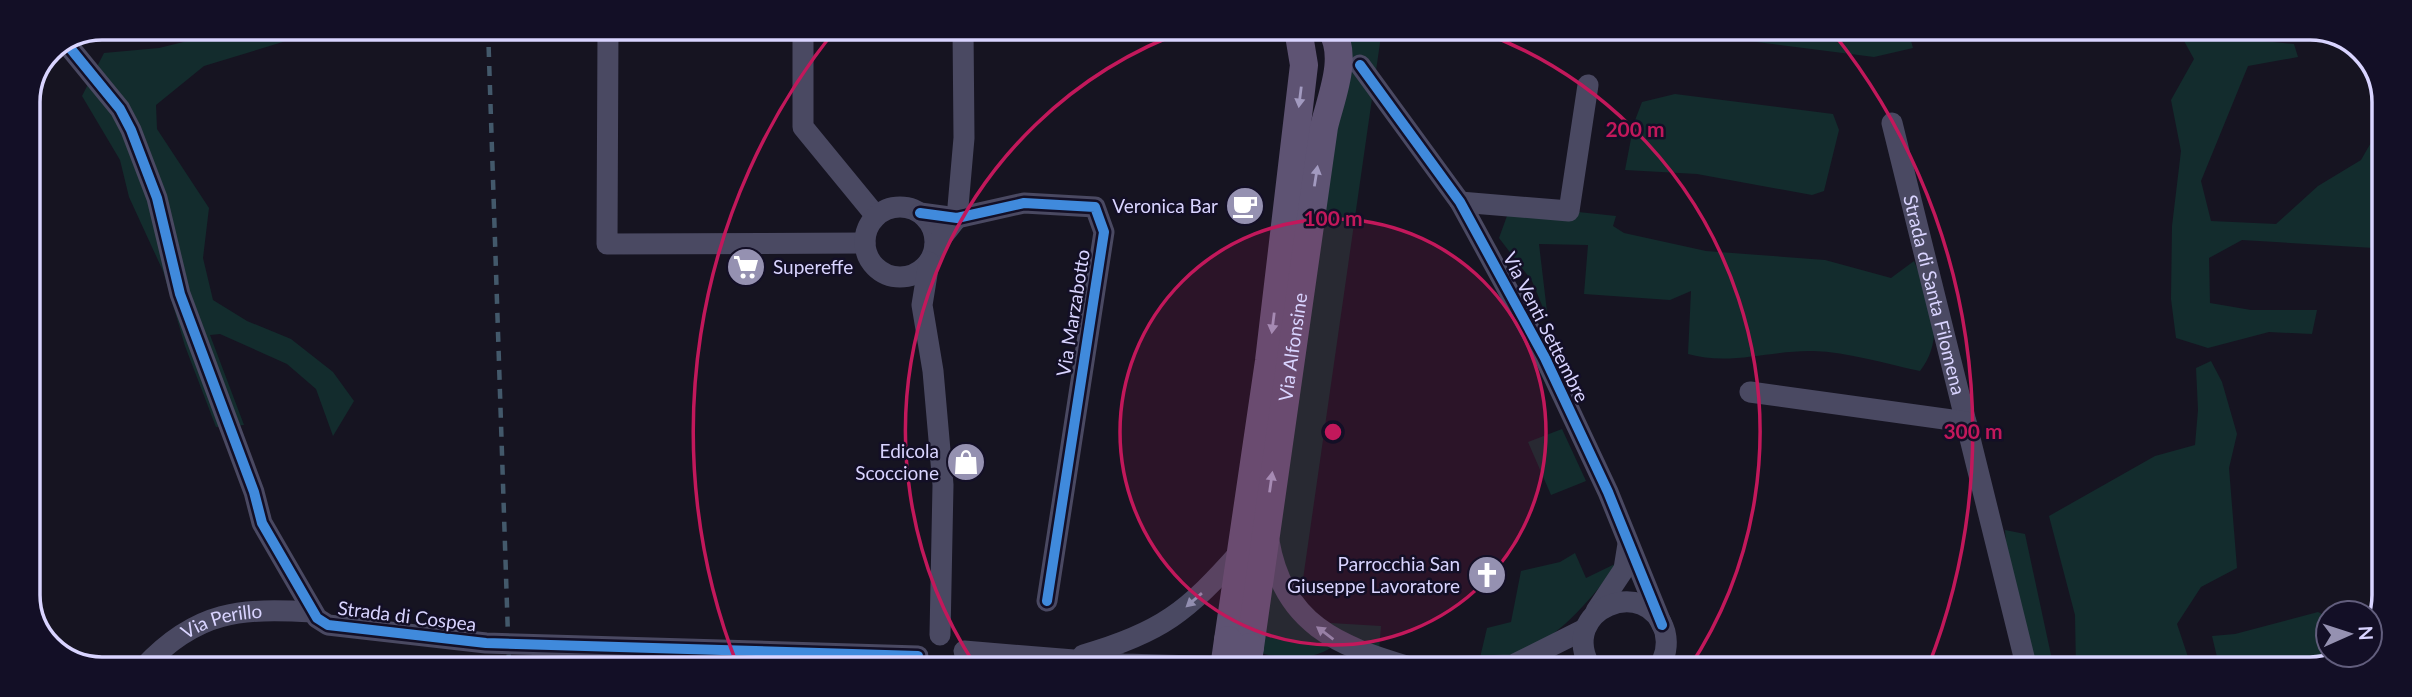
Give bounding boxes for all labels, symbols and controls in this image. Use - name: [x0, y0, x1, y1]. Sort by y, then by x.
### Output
- one-way arrow: [1295, 86, 1306, 108]
- text: 200 m: [1605, 116, 1665, 141]
- one-way arrow: [1311, 165, 1322, 187]
- cafe icon: Veronica Bar: [1224, 185, 1266, 227]
- street label: Strada di Santa Filomena: [1899, 192, 1971, 397]
- place label: Veronica Bar: [1112, 194, 1218, 217]
- text: 100 m: [1303, 205, 1363, 230]
- supermarket icon: Supereffe: [725, 246, 767, 288]
- street label: Via Marzabotto: [1051, 248, 1094, 378]
- street label: Via Venti Settembre: [1499, 248, 1594, 406]
- place label: Supereffe: [773, 255, 853, 278]
- street label: Via Alfonsine: [1273, 291, 1311, 403]
- one-way arrow: [1268, 312, 1279, 334]
- text: 300 m: [1943, 418, 2003, 443]
- centre of rings: [1321, 420, 1345, 444]
- place label: Edicola Scoccione: [855, 439, 939, 484]
- shop icon: Edicola Scoccione: [945, 441, 987, 483]
- one-way arrow: [1266, 471, 1277, 493]
- place label: Parrocchia San Giuseppe Lavoratore: [1287, 552, 1460, 597]
- church icon: Parrocchia San Giuseppe Lavoratore: [1466, 554, 1508, 596]
- one-way arrow: [1185, 592, 1203, 608]
- street label: Strada di Cospea: [336, 596, 478, 635]
- street label: Via Perillo: [177, 599, 263, 643]
- north arrow: [2314, 599, 2384, 669]
- text: N: [2355, 625, 2378, 641]
- one-way arrow: [1316, 626, 1334, 640]

